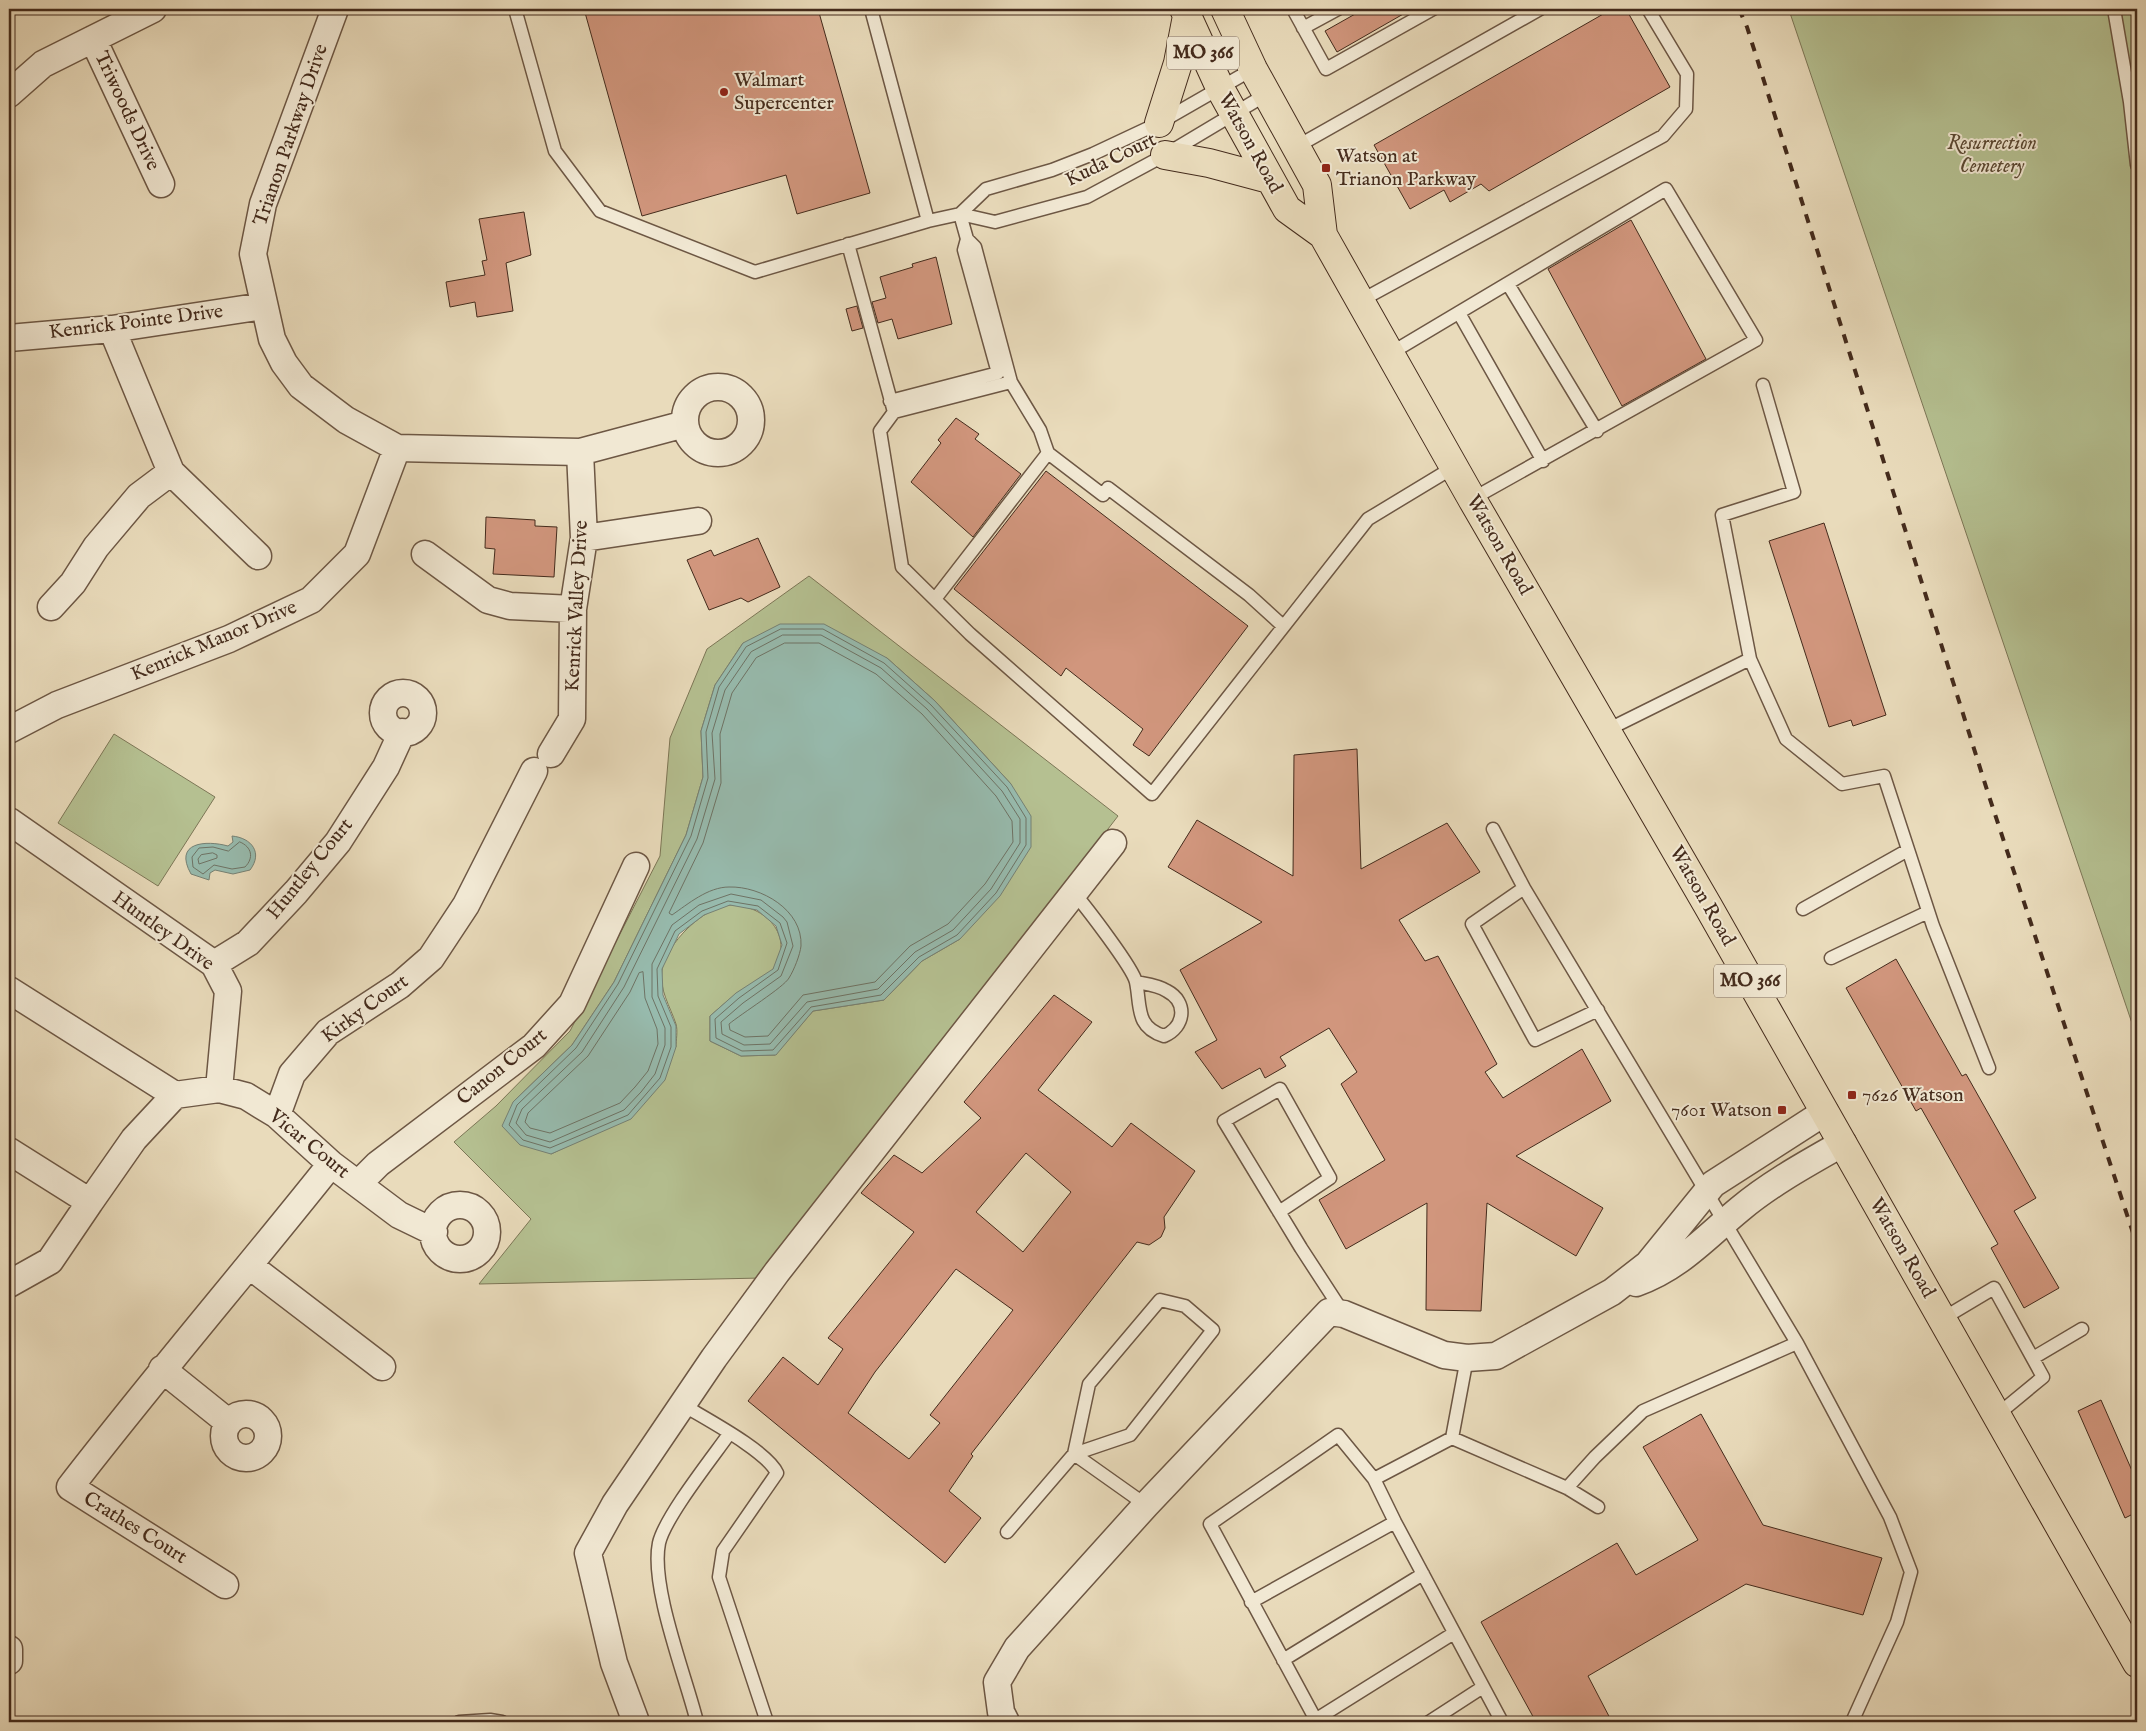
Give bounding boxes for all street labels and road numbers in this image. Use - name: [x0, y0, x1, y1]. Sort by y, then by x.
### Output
- road number: MO 366: [1167, 36, 1239, 70]
- street label: Trianon Parkway Drive: [248, 41, 334, 229]
- street label: Triwoods Drive: [88, 47, 166, 175]
- street label: Watson Road: [1212, 88, 1288, 198]
- street label: Kuda Court: [1061, 127, 1161, 193]
- street label: Kenrick Pointe Drive: [47, 299, 225, 345]
- street label: Watson Road: [1460, 491, 1538, 600]
- street label: Kenrick Valley Drive: [560, 520, 594, 692]
- street label: Kenrick Manor Drive: [127, 595, 301, 687]
- street label: Huntley Court: [262, 813, 359, 925]
- street label: Watson Road: [1663, 842, 1741, 951]
- street label: Huntley Drive: [107, 886, 219, 976]
- road number: MO 366: [1714, 964, 1786, 998]
- street label: Kirky Court: [317, 969, 414, 1049]
- street label: Canon Court: [452, 1023, 552, 1111]
- street label: Vicar Court: [263, 1103, 355, 1184]
- street label: Watson Road: [1863, 1194, 1941, 1303]
- street label: Crathes Court: [78, 1486, 192, 1570]

